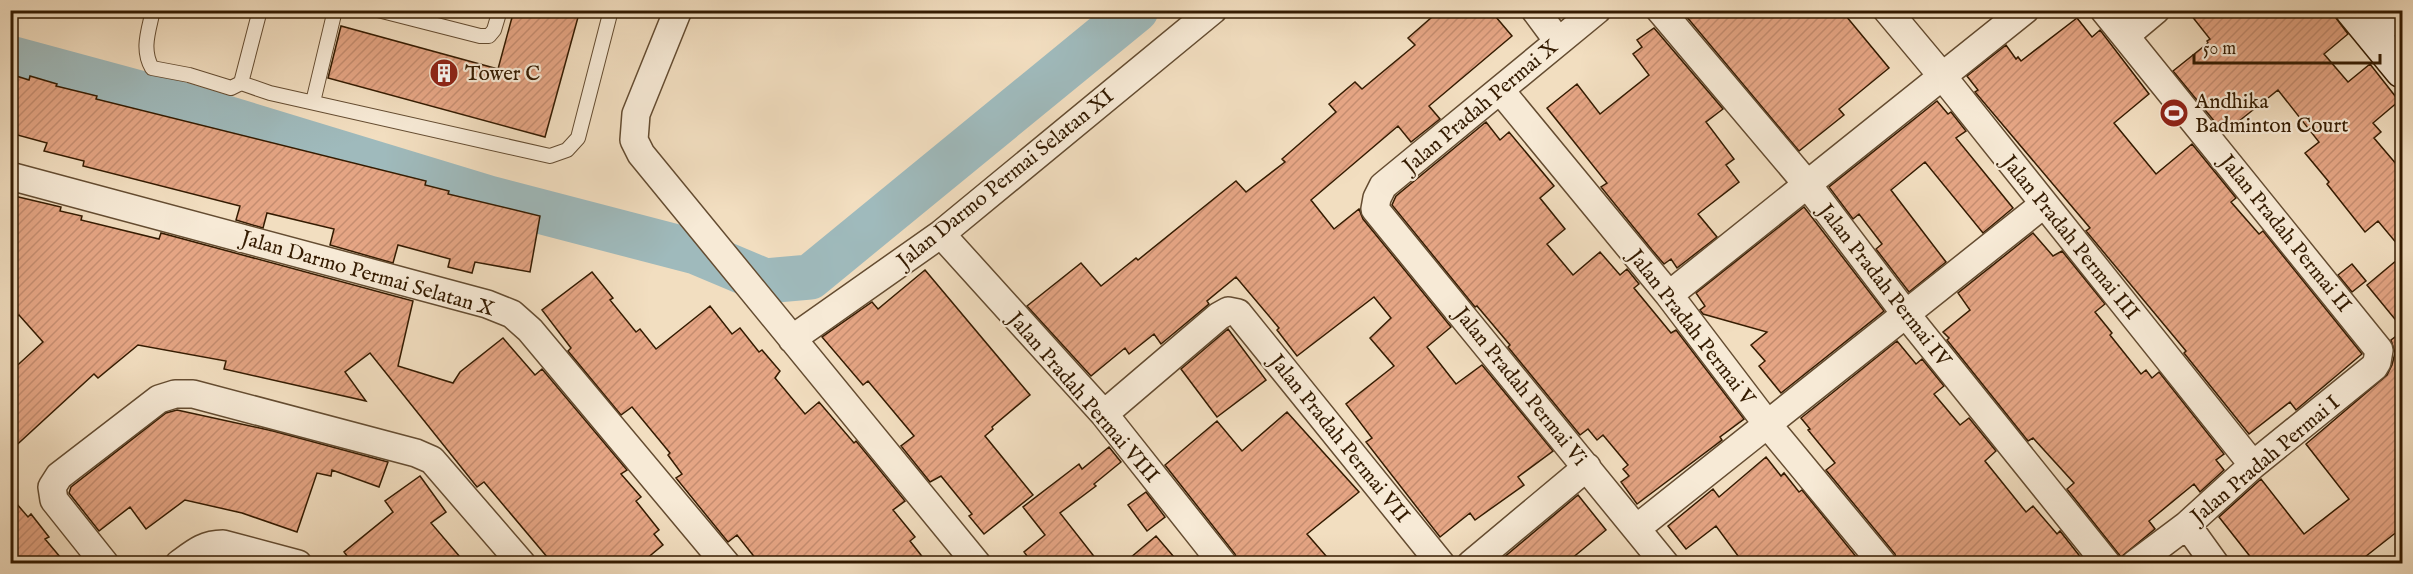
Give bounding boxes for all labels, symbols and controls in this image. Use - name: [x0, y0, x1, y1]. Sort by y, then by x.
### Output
- scale bar: [2194, 27, 2380, 65]
- street label: Jalan Pradah Permai X: [1396, 34, 1564, 181]
- text: 50 m: [2203, 38, 2236, 61]
- building icon: Tower C: [428, 57, 460, 89]
- place label: Tower C: [465, 61, 540, 88]
- street label: Jalan Darmo Permai Selatan XI: [890, 83, 1120, 276]
- place label: Andhika Badminton Court: [2194, 89, 2348, 140]
- sports icon: Andhika Badminton Court: [2158, 97, 2190, 129]
- street label: Jalan Pradah Permai III: [1994, 148, 2145, 326]
- street label: Jalan Pradah Permai II: [2212, 148, 2357, 318]
- street label: Jalan Pradah Permai IV: [1810, 197, 1957, 374]
- street label: Jalan Darmo Permai Selatan X: [236, 225, 497, 324]
- street label: Jalan Pradah Permai V: [1620, 243, 1761, 413]
- street label: Jalan Pradah Permai Vi: [1446, 300, 1592, 472]
- street label: Jalan Pradah Permai VIII: [1000, 305, 1165, 489]
- street label: Jalan Pradah Permai VII: [1261, 348, 1415, 529]
- street label: Jalan Pradah Permai I: [2184, 390, 2346, 532]

